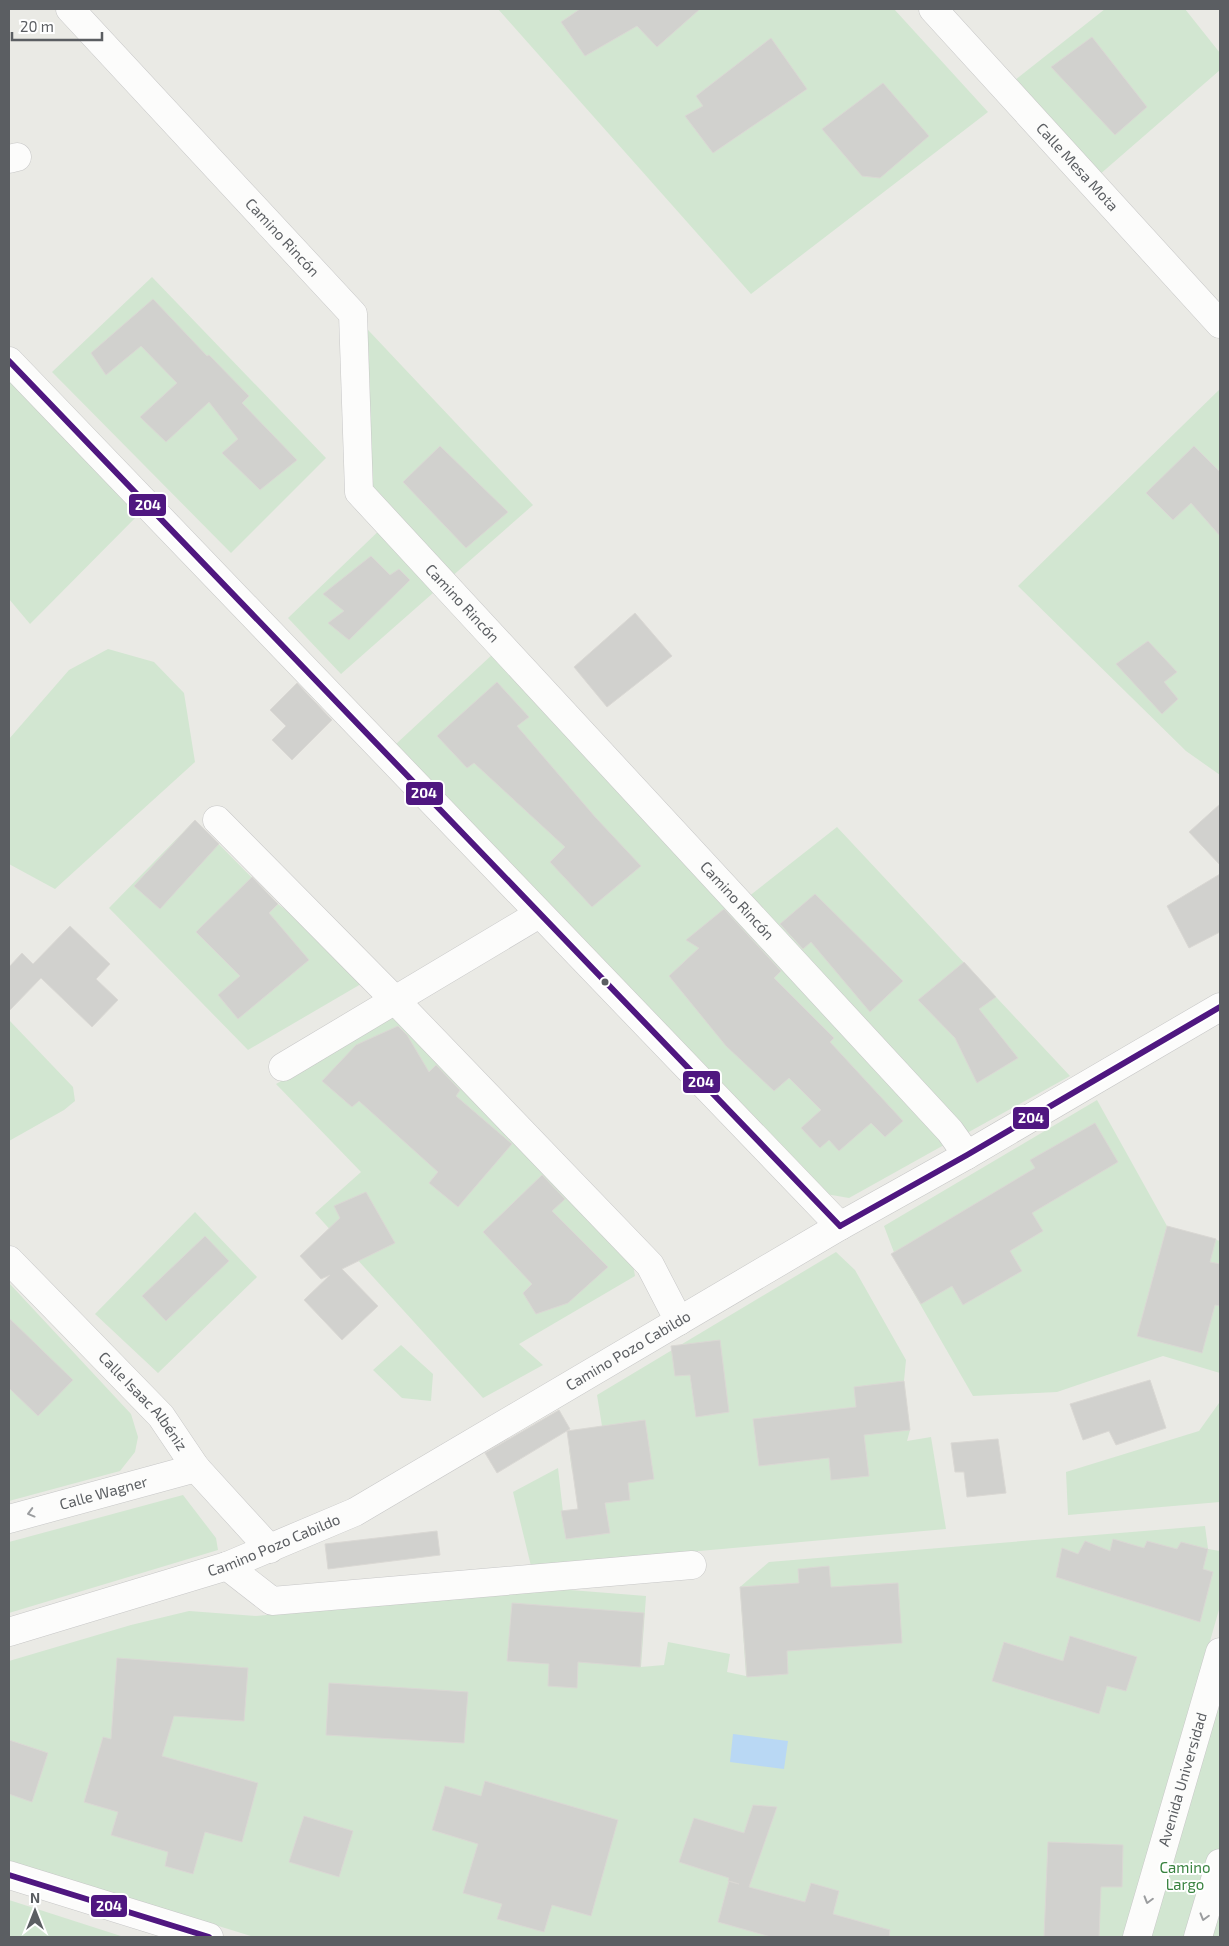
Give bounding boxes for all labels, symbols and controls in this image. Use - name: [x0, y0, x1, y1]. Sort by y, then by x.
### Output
- scale bar: [12, 10, 102, 42]
- text: 20 m: [20, 17, 54, 35]
- street label: Calle Mesa Mota: [1033, 119, 1123, 214]
- street label: Camino Rincón: [242, 194, 324, 280]
- line badge: 204: [128, 493, 167, 517]
- text: 204: [135, 496, 161, 513]
- street label: Camino Rincón: [422, 560, 504, 646]
- line badge: 204: [405, 781, 444, 806]
- text: 204: [411, 784, 437, 801]
- street label: Camino Rincón: [697, 857, 779, 943]
- unlabelled marker: [600, 977, 610, 987]
- line badge: 204: [682, 1070, 721, 1094]
- text: 204: [688, 1073, 714, 1090]
- line badge: 204: [1012, 1106, 1050, 1130]
- text: 204: [1018, 1109, 1044, 1126]
- street label: Camino Pozo Cabildo: [562, 1306, 693, 1394]
- street label: Calle Isaac Albéniz: [95, 1348, 192, 1454]
- street label: Calle Wagner: [57, 1472, 149, 1513]
- one-way arrow: [28, 1507, 36, 1517]
- street label: Camino Pozo Cabildo: [205, 1509, 343, 1579]
- street label: Avenida Universidad: [1154, 1710, 1210, 1848]
- park label: Camino Largo: [1160, 1858, 1210, 1893]
- north arrow: [10, 1886, 60, 1936]
- text: N: [30, 1889, 40, 1906]
- line badge: 204: [90, 1894, 128, 1918]
- one-way arrow: [1143, 1895, 1153, 1903]
- text: 204: [96, 1897, 122, 1914]
- one-way arrow: [1200, 1912, 1210, 1920]

